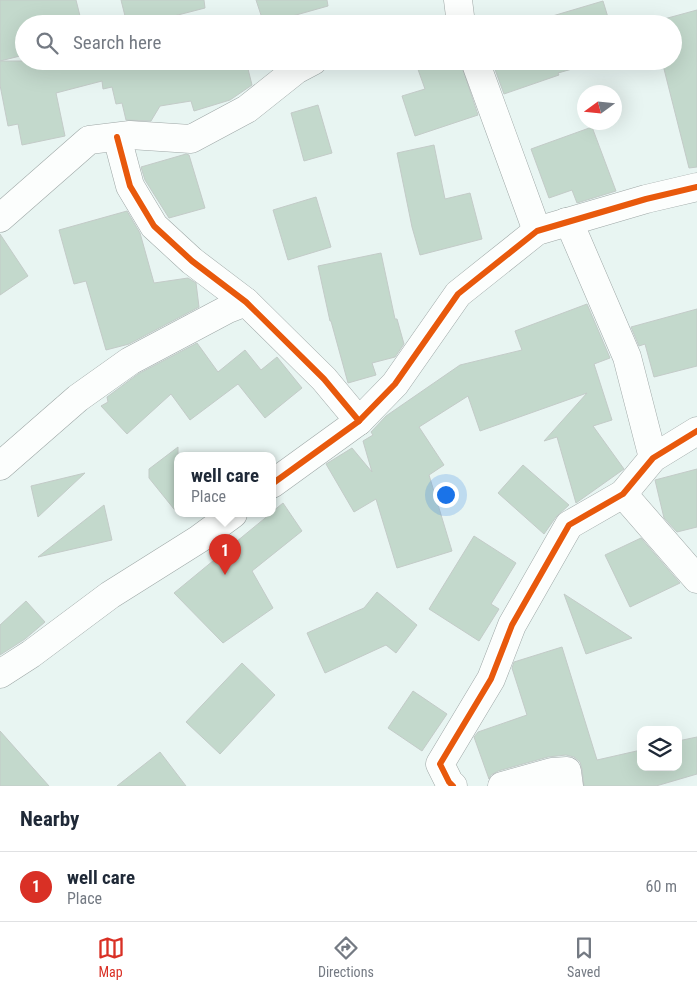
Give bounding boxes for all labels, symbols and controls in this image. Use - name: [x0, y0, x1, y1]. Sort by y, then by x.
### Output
- search box: [15, 15, 682, 70]
- icon: search: [33, 29, 61, 57]
- text: Search here: [73, 31, 161, 54]
- north arrow: [577, 85, 622, 130]
- popup: [174, 452, 276, 517]
- text: well care: [191, 464, 259, 487]
- your location: [433, 482, 459, 508]
- text: Place: [191, 487, 226, 506]
- pin: 1: [209, 534, 241, 575]
- map controls: [637, 726, 682, 771]
- button: layers: [637, 726, 682, 771]
- text: Nearby: [20, 807, 79, 831]
- text: well care: [67, 866, 135, 889]
- text: 1: [32, 877, 40, 896]
- text: 60 m: [645, 877, 677, 896]
- text: Place: [67, 889, 102, 908]
- tab: Map: [97, 934, 125, 980]
- tab: Directions: [318, 934, 374, 980]
- tab: Saved: [567, 934, 600, 980]

